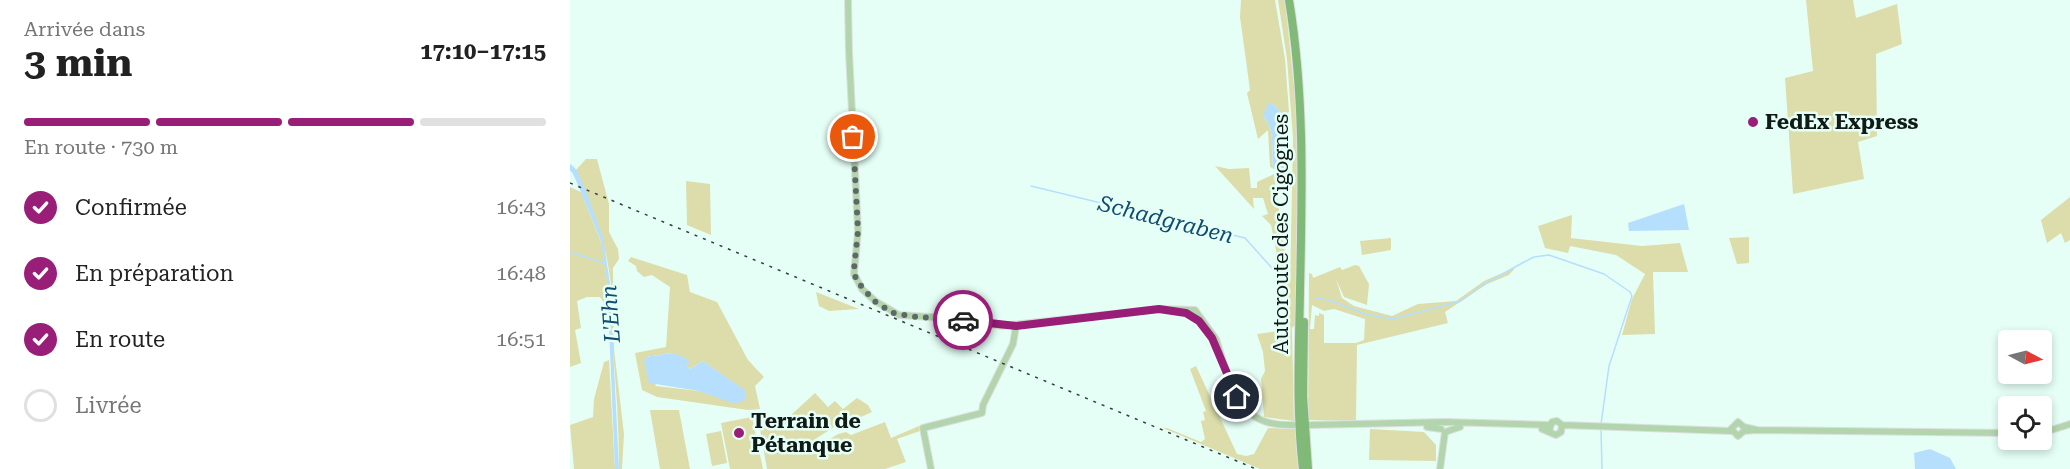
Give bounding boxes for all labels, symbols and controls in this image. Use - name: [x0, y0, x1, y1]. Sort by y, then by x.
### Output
- text: Arrivée dans: [24, 17, 145, 41]
- text: 17:10–17:15: [420, 39, 546, 64]
- text: 3 min: [24, 40, 132, 86]
- place label: FedEx Express: [1765, 110, 1918, 134]
- pin: [827, 111, 878, 162]
- street label: Autoroute des Cigognes: [1269, 114, 1293, 354]
- marker: FedEx Express: [1746, 115, 1760, 129]
- icon: bag: [836, 120, 869, 153]
- text: En route · 730 m: [24, 135, 178, 159]
- water label: Schadgraben: [1095, 190, 1236, 248]
- icon: check: [24, 191, 57, 224]
- text: Confirmée: [75, 195, 187, 220]
- text: 16:43: [496, 195, 546, 219]
- icon: check: [24, 257, 57, 290]
- text: En préparation: [75, 261, 234, 286]
- text: 16:48: [496, 261, 546, 285]
- water label: L'Ehn: [596, 284, 625, 345]
- courier: [933, 290, 993, 350]
- icon: car: [947, 304, 980, 337]
- icon: check: [24, 323, 57, 356]
- text: En route: [75, 327, 165, 352]
- text: 16:51: [496, 327, 546, 351]
- north arrow: [1998, 330, 2052, 384]
- map controls: [1998, 330, 2052, 450]
- pin: [1211, 371, 1262, 422]
- icon: home: [1220, 380, 1253, 413]
- text: Livrée: [75, 393, 141, 418]
- button: locate: [1998, 396, 2052, 450]
- place label: Terrain de Pétanque: [751, 409, 861, 457]
- marker: Terrain de Pétanque: [732, 426, 746, 440]

